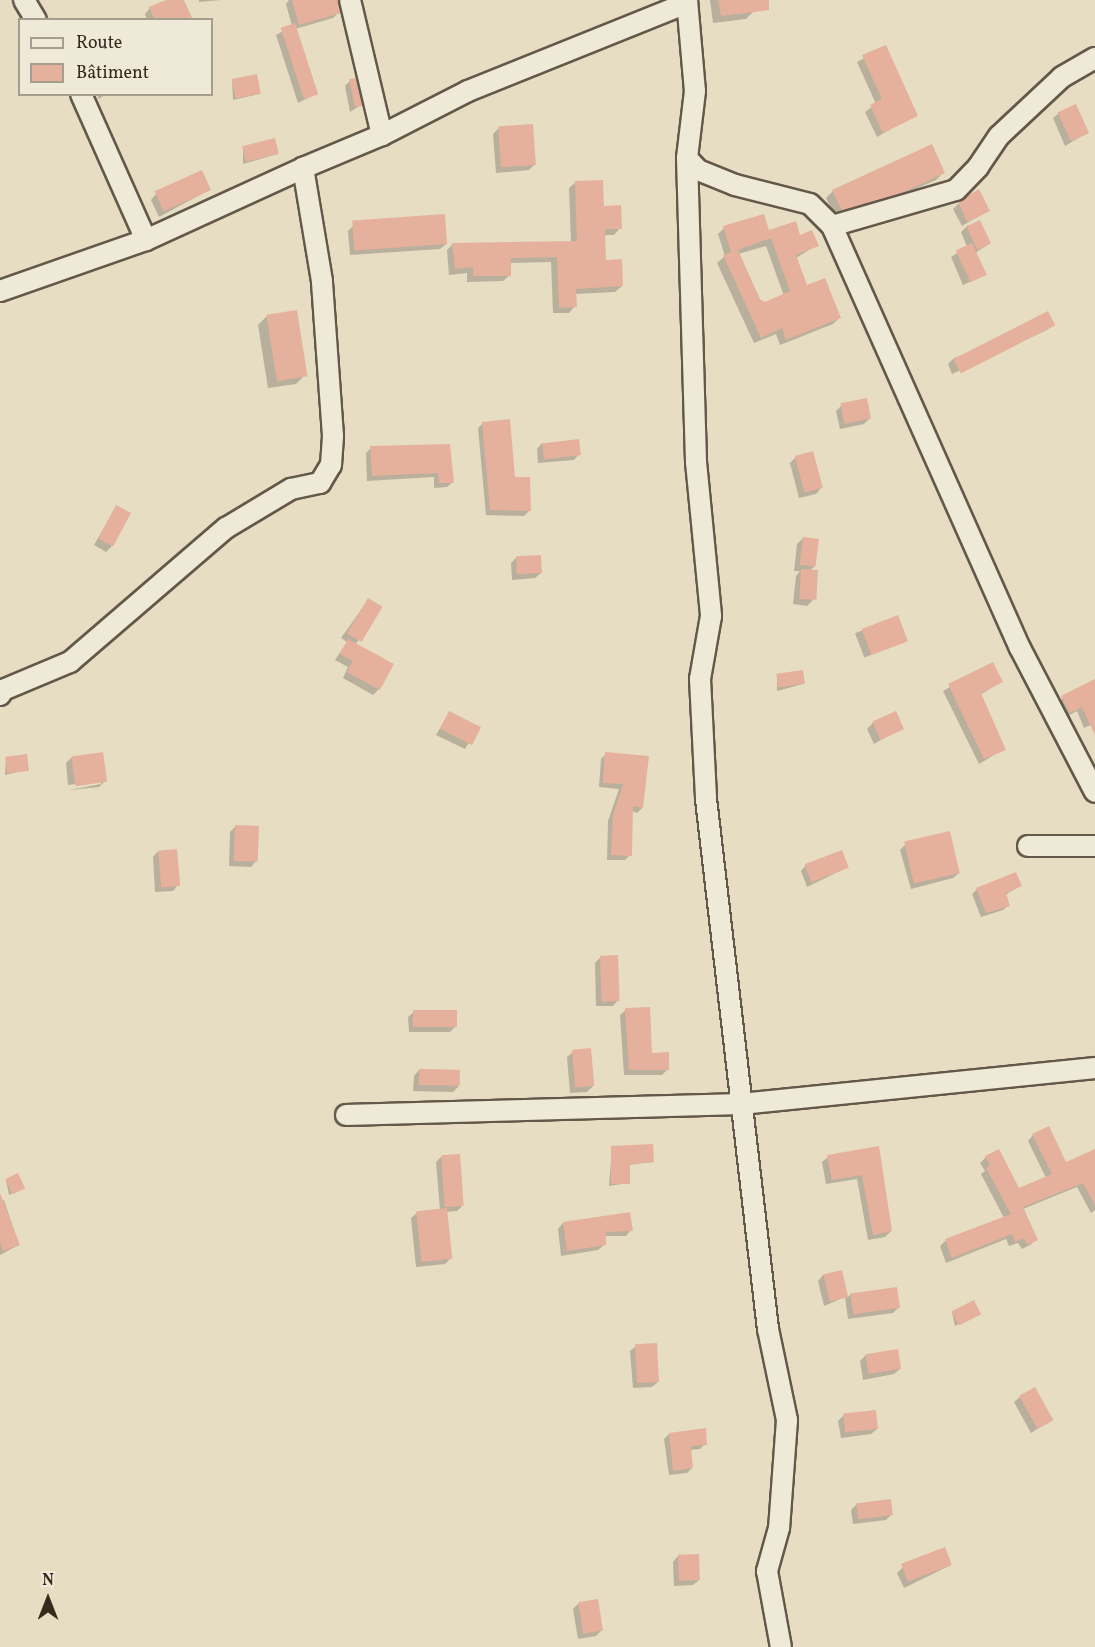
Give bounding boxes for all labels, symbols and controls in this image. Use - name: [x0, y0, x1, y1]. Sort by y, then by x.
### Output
- legend: [18, 18, 213, 96]
- text: Route: [76, 31, 122, 56]
- text: Bâtiment: [76, 61, 149, 86]
- north arrow: [18, 1569, 78, 1629]
- text: N: [42, 1570, 54, 1592]

